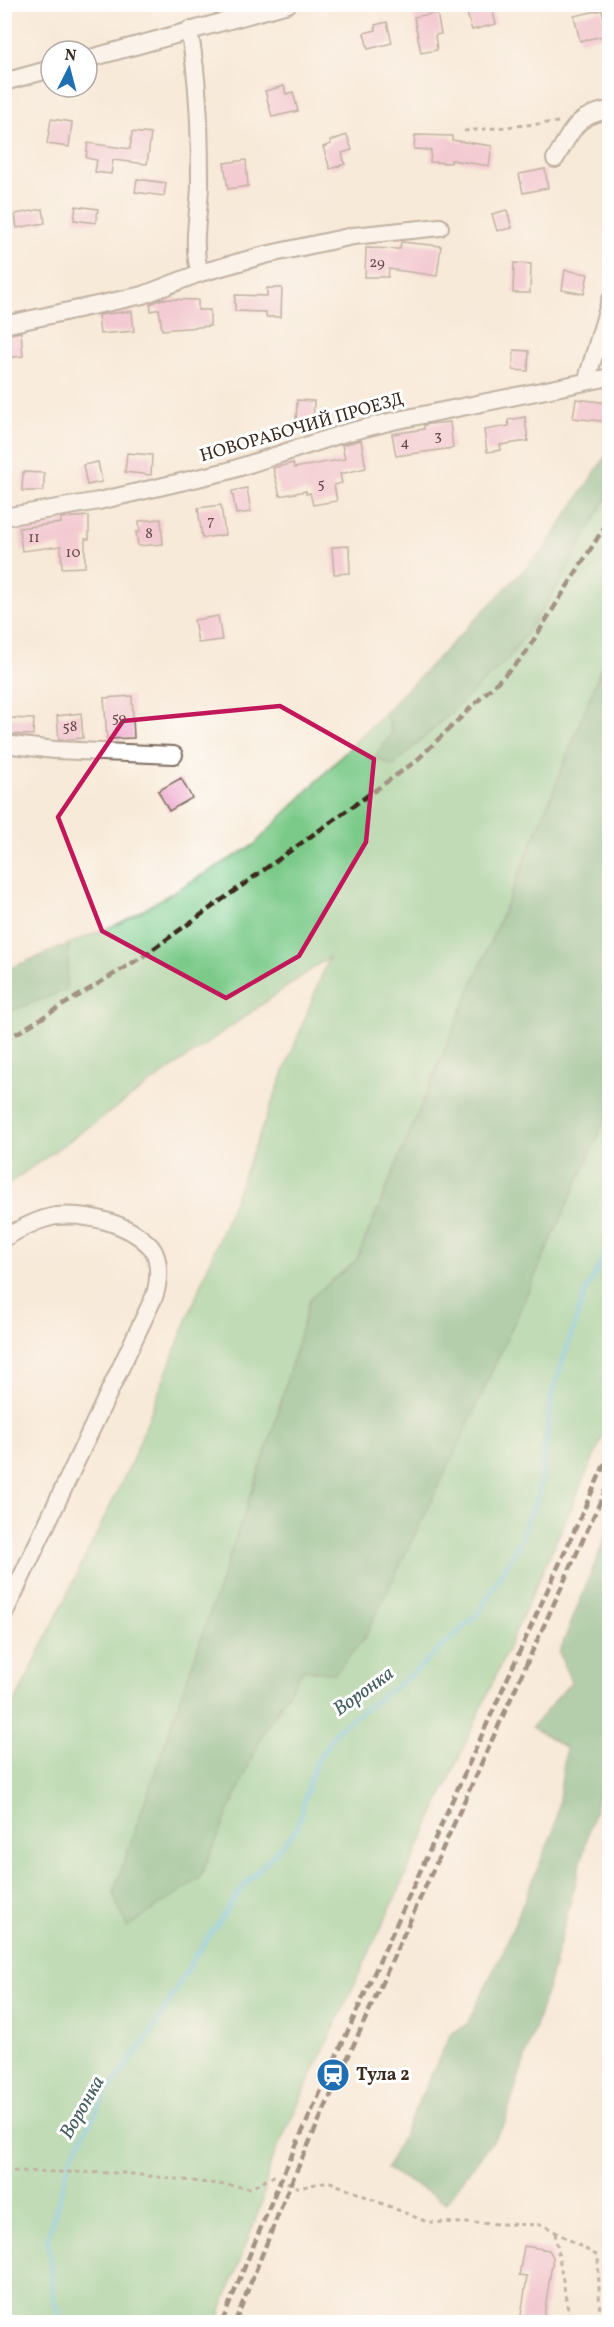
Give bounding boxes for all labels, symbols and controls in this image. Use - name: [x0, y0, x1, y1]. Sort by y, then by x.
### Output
- north arrow: [39, 39, 99, 99]
- text: N: [63, 45, 78, 68]
- house number: 29: [369, 253, 385, 274]
- street label: НОВОРАБОЧИЙ ПРОЕЗД: [197, 387, 407, 469]
- house number: 3: [434, 426, 442, 447]
- house number: 4: [401, 433, 410, 454]
- house number: 5: [317, 474, 325, 495]
- house number: 7: [207, 511, 215, 532]
- house number: 8: [145, 524, 153, 545]
- house number: 11: [28, 528, 40, 549]
- house number: 10: [66, 543, 80, 564]
- house number: 59: [112, 708, 127, 729]
- house number: 58: [63, 717, 77, 738]
- water label: Воронка: [328, 1660, 400, 1724]
- station icon: Тула 2: [315, 2057, 351, 2093]
- place label: Тула 2: [356, 2063, 410, 2088]
- water label: Воронка: [54, 2071, 112, 2145]

